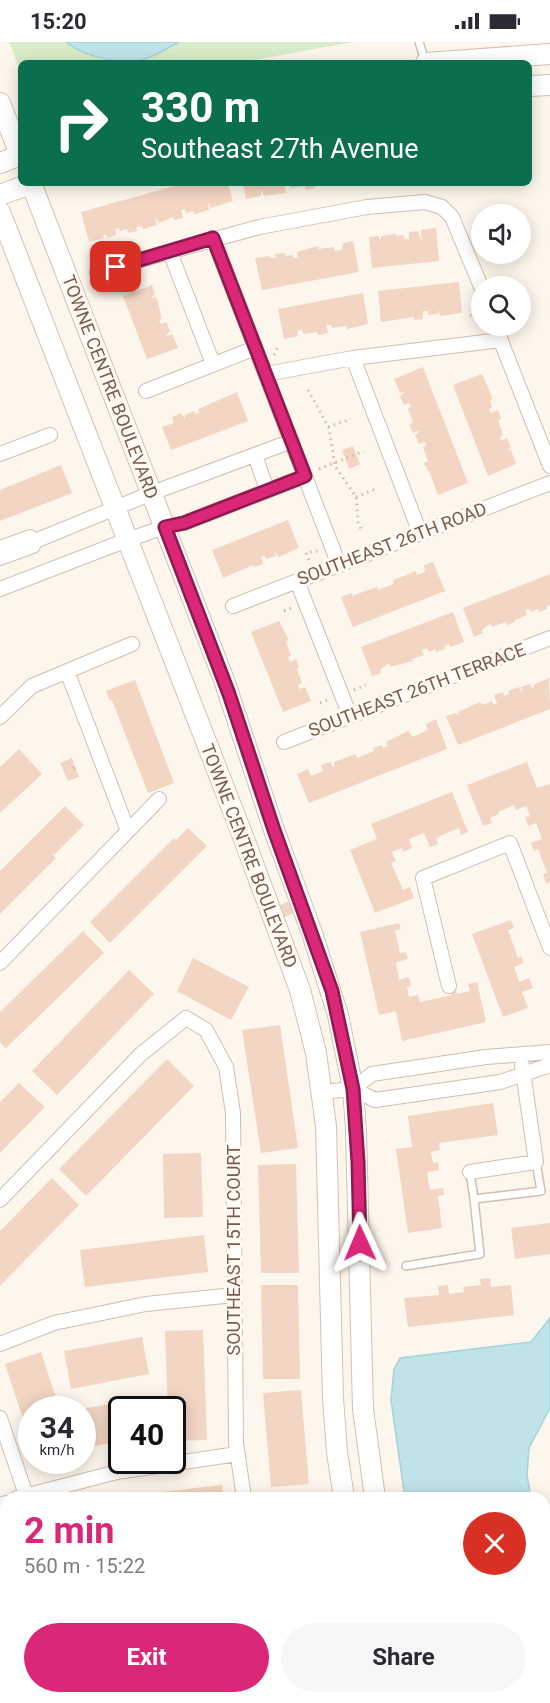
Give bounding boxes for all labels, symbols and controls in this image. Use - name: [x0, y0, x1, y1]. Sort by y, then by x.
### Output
- text: 15:20: [30, 9, 87, 34]
- text: 330 m: [141, 83, 260, 132]
- icon: right: [42, 84, 120, 162]
- text: Southeast 27th Avenue: [141, 133, 419, 165]
- map controls: [471, 204, 531, 336]
- button: sound: [471, 204, 531, 264]
- pin: [90, 241, 141, 292]
- icon: arrive: [99, 250, 132, 283]
- street label: TOWNE CENTRE BOULEVARD: [58, 272, 163, 502]
- button: search: [471, 276, 531, 336]
- street label: SOUTHEAST 26TH ROAD: [294, 498, 489, 589]
- street label: SOUTHEAST 26TH TERRACE: [305, 638, 528, 741]
- street label: TOWNE CENTRE BOULEVARD: [197, 741, 302, 971]
- street label: SOUTHEAST 15TH COURT: [223, 1144, 244, 1356]
- position arrow: [328, 1211, 392, 1275]
- speed limit sign: 40: [108, 1396, 186, 1474]
- text: 34: [40, 1410, 74, 1445]
- text: km/h: [39, 1441, 75, 1459]
- text: 2 min: [24, 1510, 115, 1552]
- button: close: [463, 1512, 526, 1575]
- text: 560 m · 15:22: [24, 1554, 145, 1578]
- button: Exit: [24, 1623, 269, 1692]
- button: Share: [281, 1623, 526, 1692]

